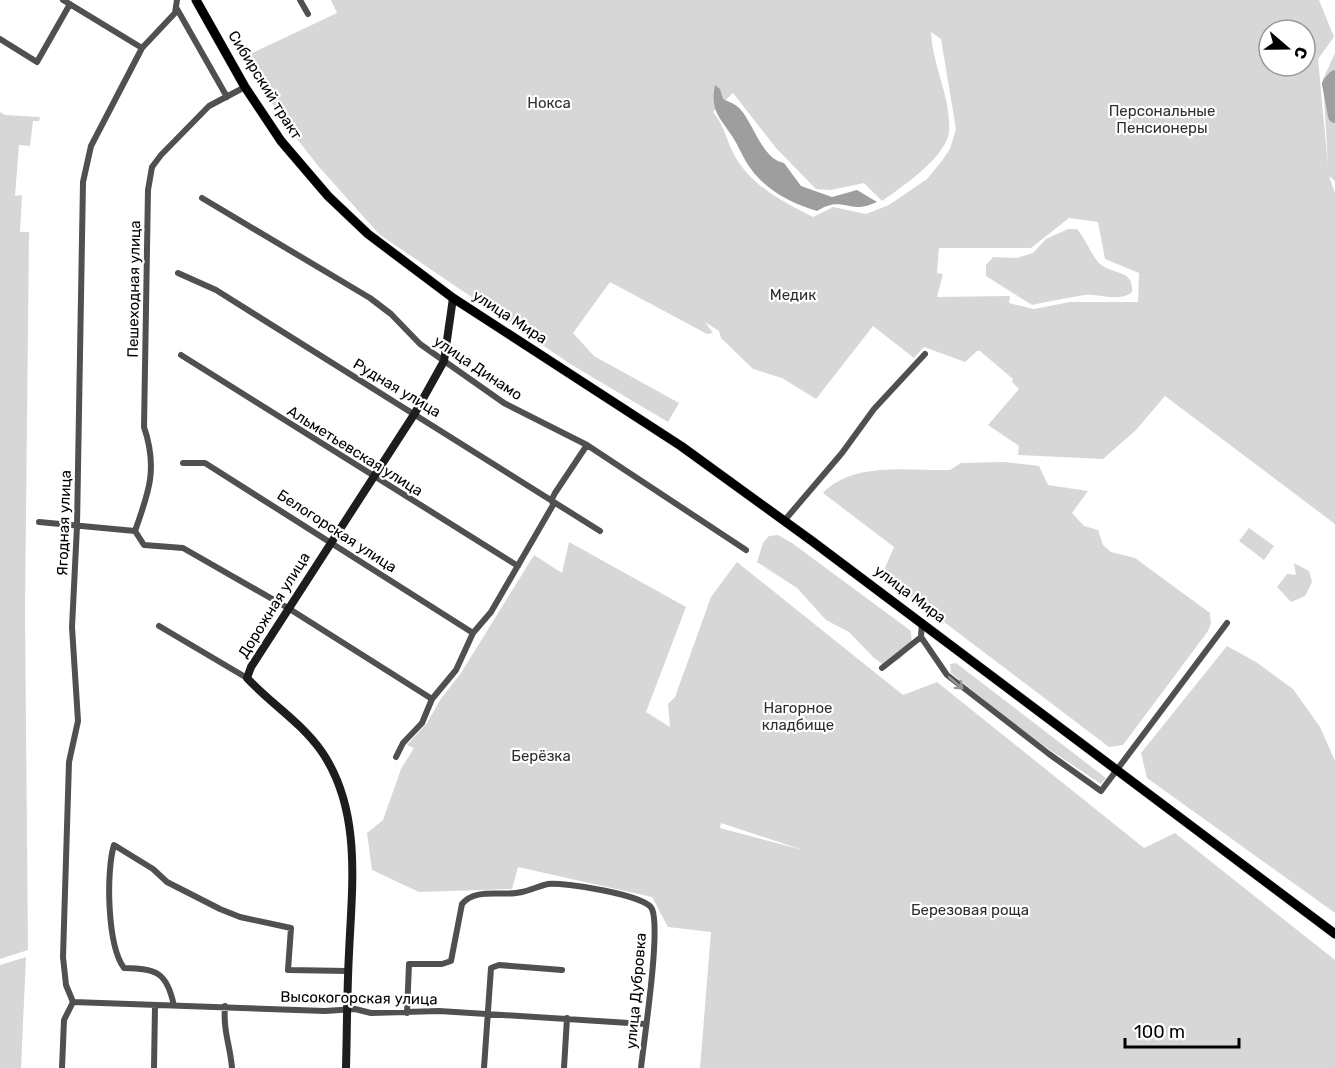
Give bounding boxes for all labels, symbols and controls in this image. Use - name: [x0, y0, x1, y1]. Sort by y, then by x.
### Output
- north arrow: [1257, 18, 1317, 78]
- street label: Сибирский тракт: [224, 27, 306, 143]
- text: С: [1290, 44, 1311, 61]
- park label: Нокса: [527, 94, 571, 112]
- park label: Персональные Пенсионеры: [1109, 102, 1215, 137]
- street label: Пешеходная улица: [124, 220, 144, 358]
- street label: улица Мира: [469, 286, 551, 348]
- park label: Медик: [770, 286, 816, 304]
- street label: улица Динамо: [430, 332, 526, 404]
- street label: Рудная улица: [350, 355, 444, 421]
- street label: Альметьевская улица: [284, 402, 426, 500]
- street label: Ягодная улица: [53, 470, 75, 576]
- street label: Белогорская улица: [274, 486, 400, 576]
- street label: Дорожная улица: [234, 549, 314, 661]
- street label: улица Мира: [871, 561, 949, 627]
- one-way arrow: [948, 676, 963, 690]
- park label: Нагорное кладбище: [762, 699, 834, 734]
- park label: Берёзка: [511, 747, 571, 765]
- park label: Березовая роща: [911, 901, 1029, 919]
- street label: улица Дубровка: [622, 932, 650, 1050]
- street label: Высокогорская улица: [280, 988, 438, 1008]
- scale bar: [1125, 1011, 1239, 1049]
- text: 100 m: [1134, 1021, 1185, 1043]

